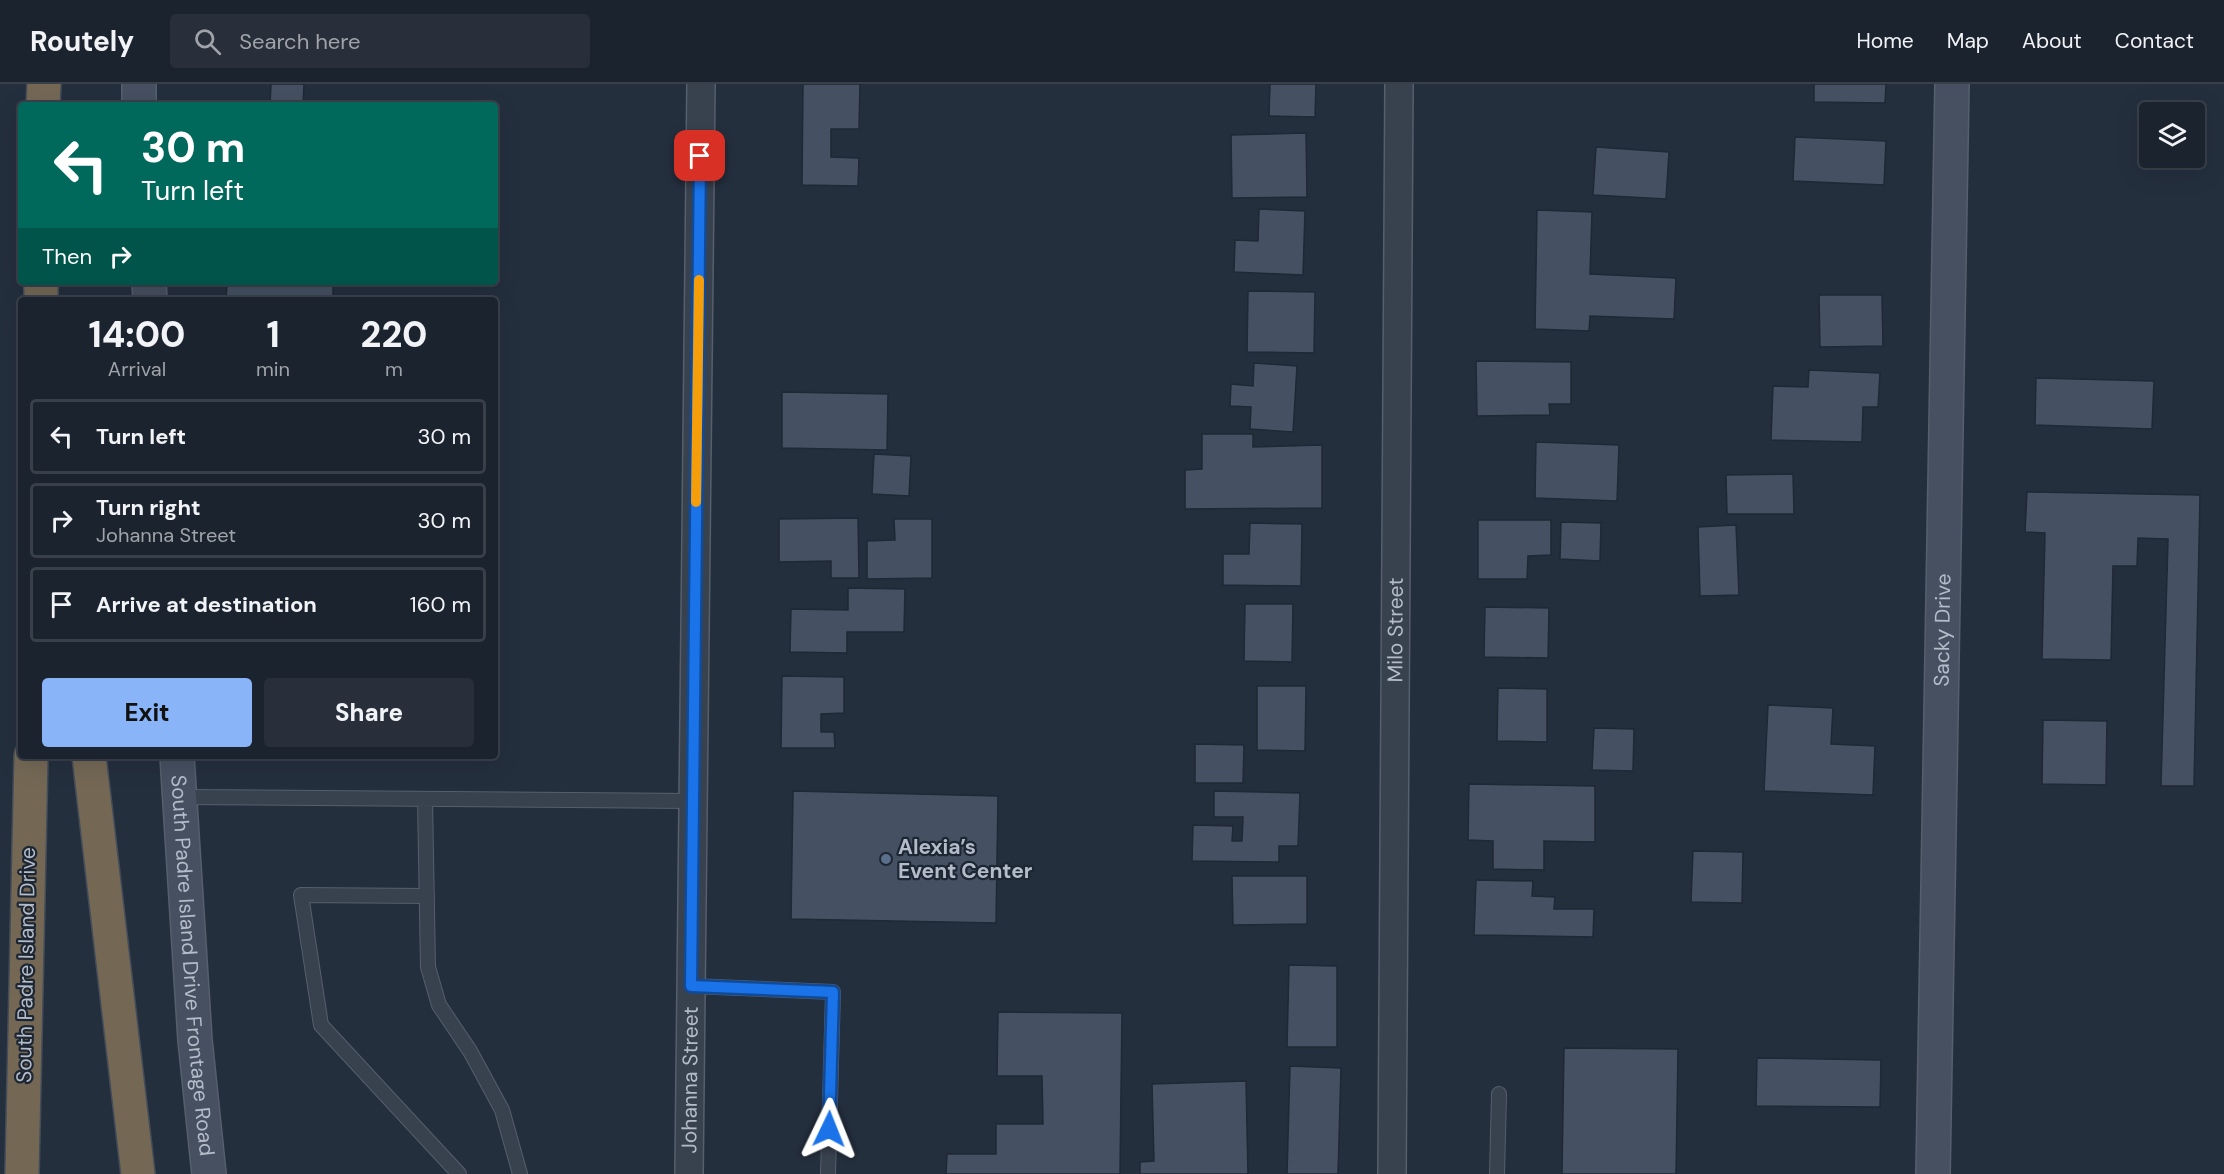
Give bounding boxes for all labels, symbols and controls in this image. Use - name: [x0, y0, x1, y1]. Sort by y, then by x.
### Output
- search box: [170, 14, 590, 68]
- text: Routely: [30, 23, 134, 60]
- icon: search: [191, 25, 224, 58]
- text: Search here: [239, 27, 361, 56]
- text: Home: [1856, 27, 1914, 55]
- text: Map: [1947, 27, 1989, 55]
- text: About: [2022, 27, 2082, 55]
- text: Contact: [2115, 27, 2194, 55]
- map controls: [2139, 102, 2205, 168]
- button: layers: [2139, 102, 2205, 168]
- text: 30 m: [141, 120, 245, 175]
- icon: left: [42, 126, 120, 204]
- pin: [674, 130, 725, 181]
- icon: arrive: [683, 139, 716, 172]
- text: Turn left: [141, 173, 244, 208]
- icon: right: [104, 240, 137, 273]
- text: Then: [42, 242, 92, 271]
- text: 14:00: [88, 311, 186, 358]
- text: 1: [266, 311, 280, 358]
- text: 220: [361, 311, 427, 358]
- text: Arrival: [108, 356, 166, 382]
- text: min: [256, 356, 290, 382]
- text: m: [385, 356, 403, 382]
- icon: left: [45, 420, 78, 453]
- text: Turn left: [96, 422, 186, 451]
- text: 30 m: [417, 422, 471, 451]
- text: Turn right: [96, 493, 201, 522]
- icon: right: [45, 504, 78, 537]
- text: 30 m: [417, 506, 471, 535]
- text: Johanna Street: [96, 522, 236, 548]
- street label: Sacky Drive: [1927, 573, 1957, 687]
- street label: Milo Street: [1381, 577, 1410, 683]
- icon: arrive: [45, 588, 78, 621]
- text: Arrive at destination: [96, 590, 317, 619]
- text: 160 m: [410, 590, 471, 619]
- button: Exit: [42, 678, 252, 747]
- button: Share: [264, 678, 474, 747]
- street label: South Padre Island Drive Frontage Road: [164, 774, 221, 1157]
- place label: Alexia’s Event Center: [898, 833, 1033, 885]
- street label: South Padre Island Drive: [10, 847, 42, 1083]
- marker: Alexia’s Event Center: [879, 852, 893, 866]
- street label: Johanna Street: [675, 1006, 705, 1154]
- position arrow: [797, 1097, 861, 1161]

